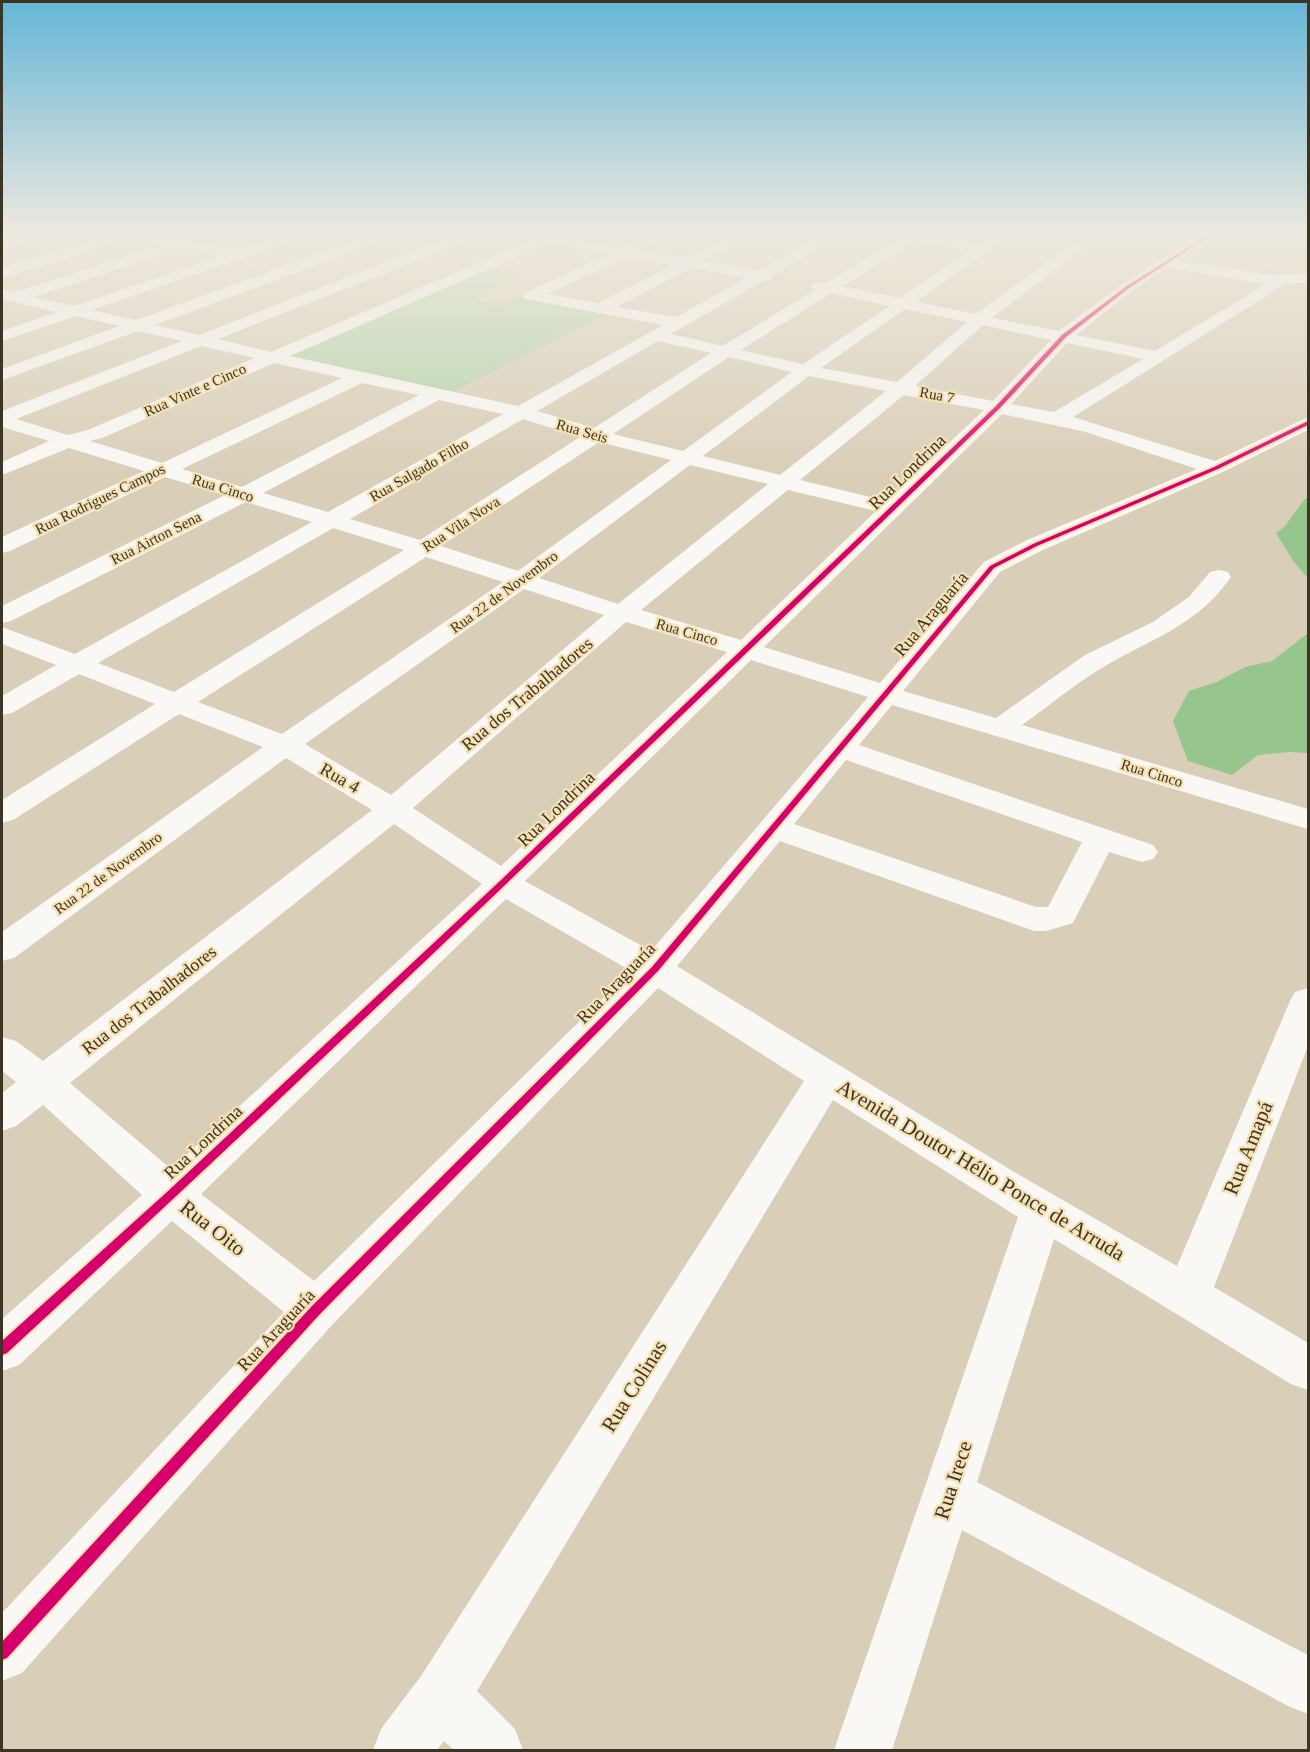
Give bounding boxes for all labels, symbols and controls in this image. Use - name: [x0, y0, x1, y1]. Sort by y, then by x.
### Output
- street label: Rua Vinte e Cinco: [141, 360, 249, 420]
- street label: Rua 7: [918, 384, 956, 406]
- street label: Rua Seis: [554, 416, 610, 446]
- street label: Rua Londrina: [864, 430, 950, 514]
- street label: Rua Salgado Filho: [367, 435, 471, 505]
- street label: Rua Rodrigues Campos: [32, 461, 168, 537]
- street label: Rua Cinco: [190, 471, 256, 505]
- street label: Rua Vila Nova: [419, 493, 503, 555]
- street label: Rua Airton Sena: [108, 508, 204, 568]
- street label: Rua 22 de Novembro: [447, 548, 561, 636]
- street label: Rua Araguaría: [890, 568, 972, 660]
- street label: Rua Cinco: [654, 616, 720, 648]
- street label: Rua dos Trabalhadores: [457, 633, 597, 755]
- street label: Rua Cinco: [1119, 756, 1185, 790]
- street label: Rua 4: [317, 759, 363, 797]
- street label: Rua Londrina: [513, 767, 599, 851]
- street label: Rua 22 de Novembro: [51, 829, 165, 917]
- street label: Rua Araguaría: [573, 938, 659, 1028]
- street label: Rua dos Trabalhadores: [78, 941, 220, 1059]
- street label: Avenida Doutor Hélio Ponce de Arruda: [833, 1074, 1130, 1266]
- street label: Rua Amapá: [1218, 1097, 1278, 1198]
- street label: Rua Londrina: [160, 1101, 246, 1183]
- street label: Rua Oito: [176, 1195, 250, 1261]
- street label: Rua Araguaría: [233, 1285, 319, 1375]
- street label: Rua Colinas: [596, 1336, 672, 1436]
- street label: Rua Irece: [929, 1438, 977, 1522]

